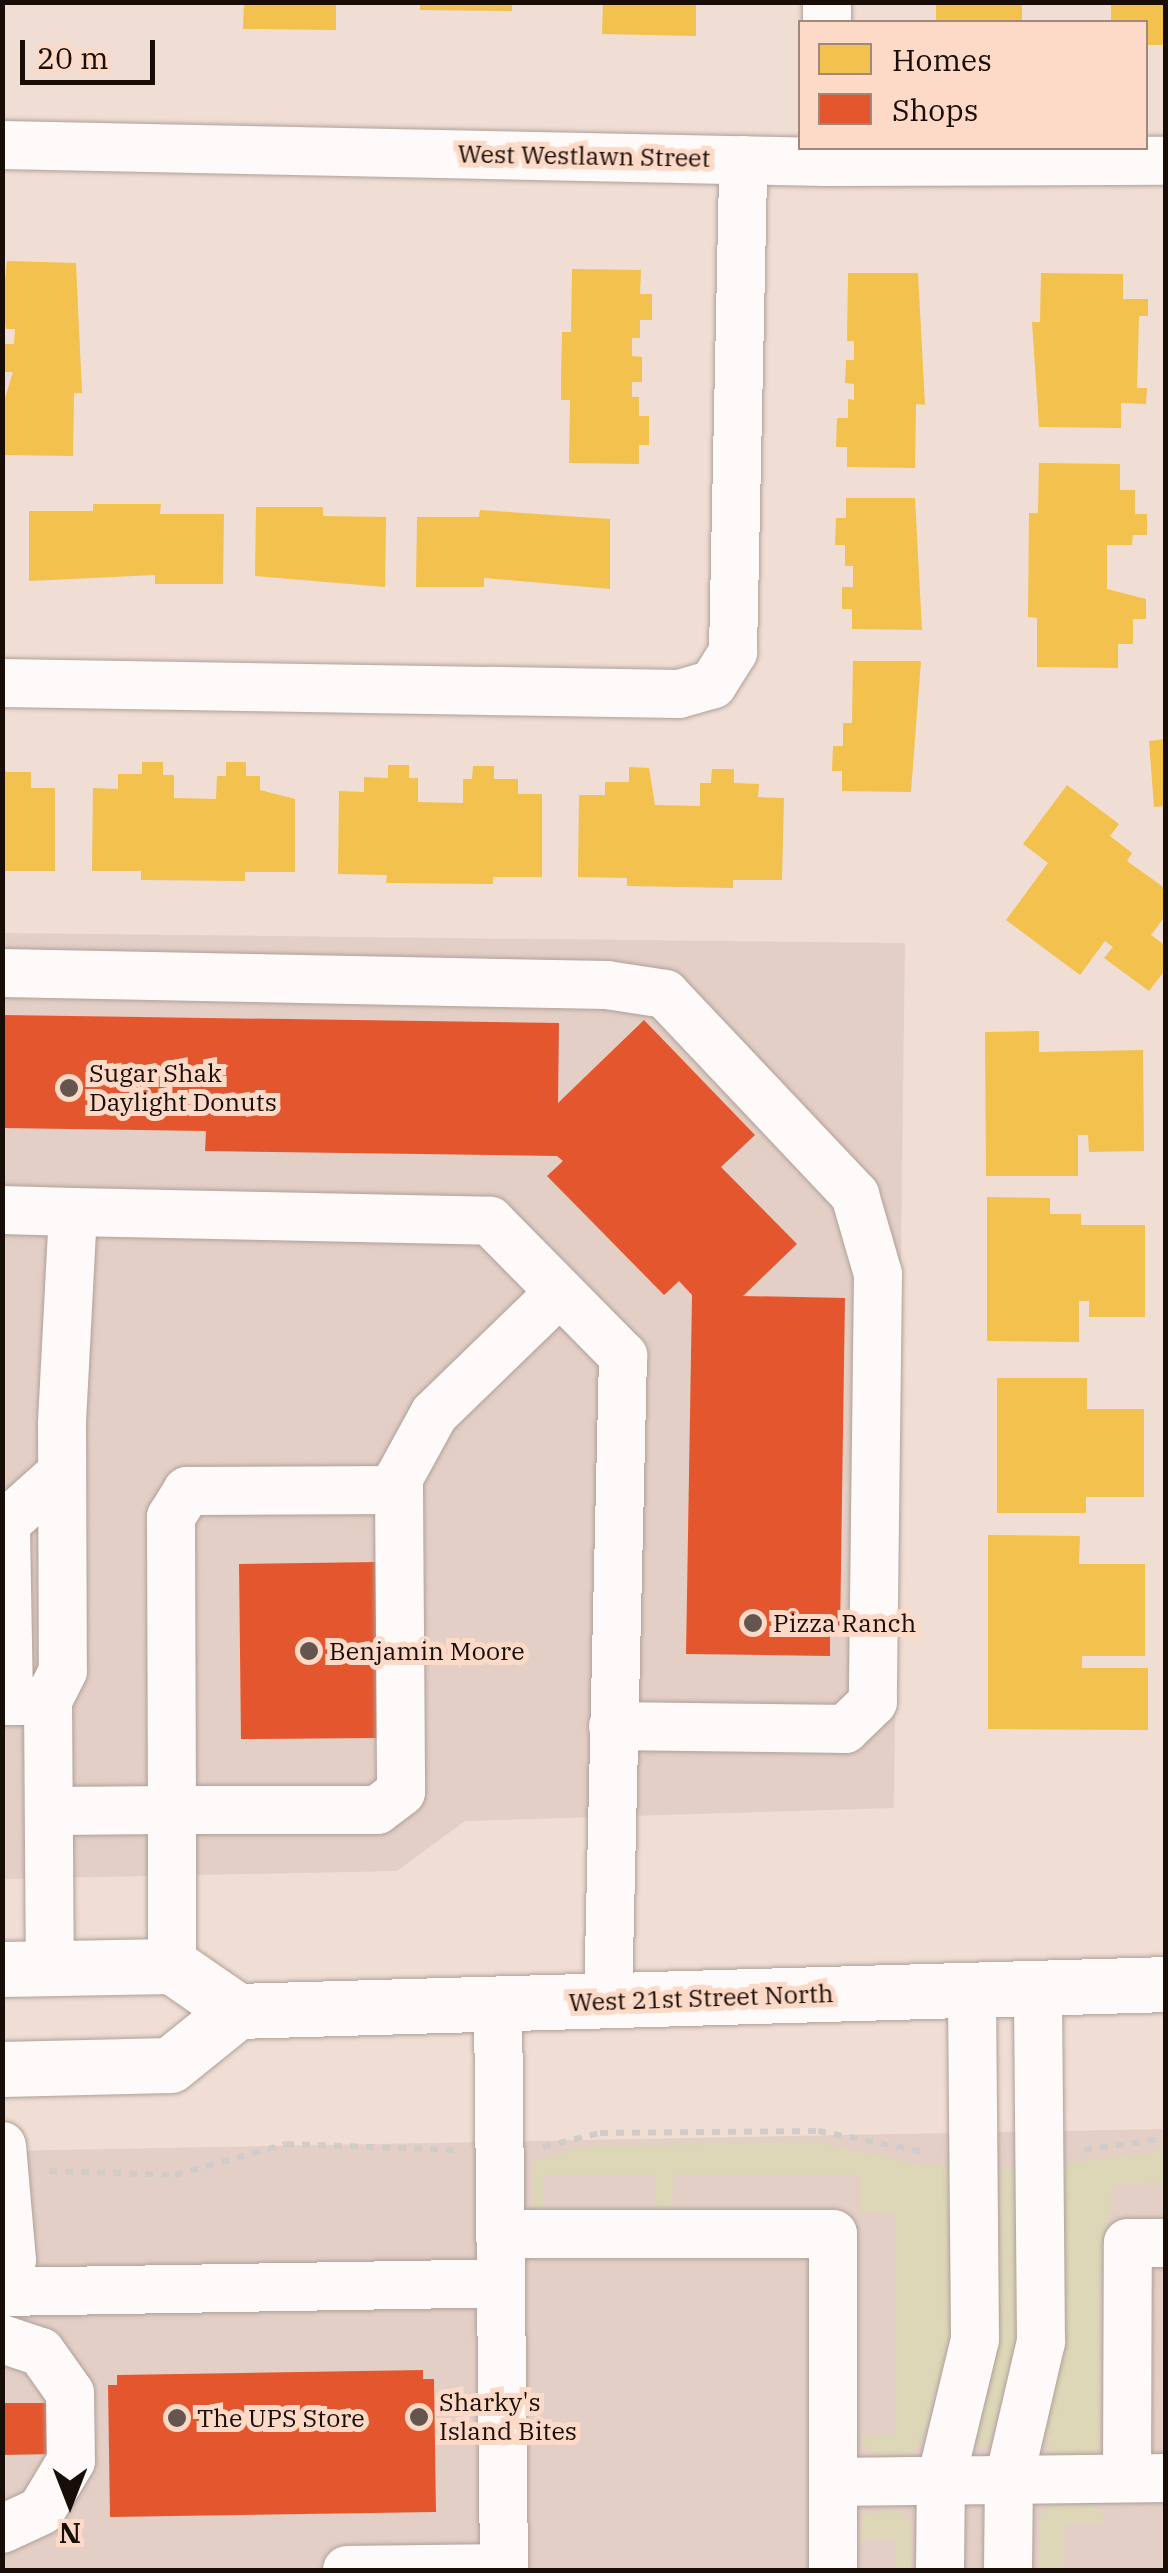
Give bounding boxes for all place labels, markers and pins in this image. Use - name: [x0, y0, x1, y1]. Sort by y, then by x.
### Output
- place label: Sugar Shak Daylight Donuts: [89, 1059, 277, 1118]
- marker: Sugar Shak Daylight Donuts: [58, 1077, 80, 1099]
- place label: Pizza Ranch: [773, 1608, 916, 1638]
- marker: Pizza Ranch: [742, 1612, 764, 1634]
- place label: Benjamin Moore: [329, 1636, 525, 1666]
- marker: Benjamin Moore: [298, 1640, 320, 1662]
- place label: Sharky's Island Bites: [439, 2388, 577, 2447]
- place label: The UPS Store: [197, 2403, 365, 2433]
- marker: Sharky's Island Bites: [408, 2406, 430, 2428]
- marker: The UPS Store: [166, 2407, 188, 2429]

